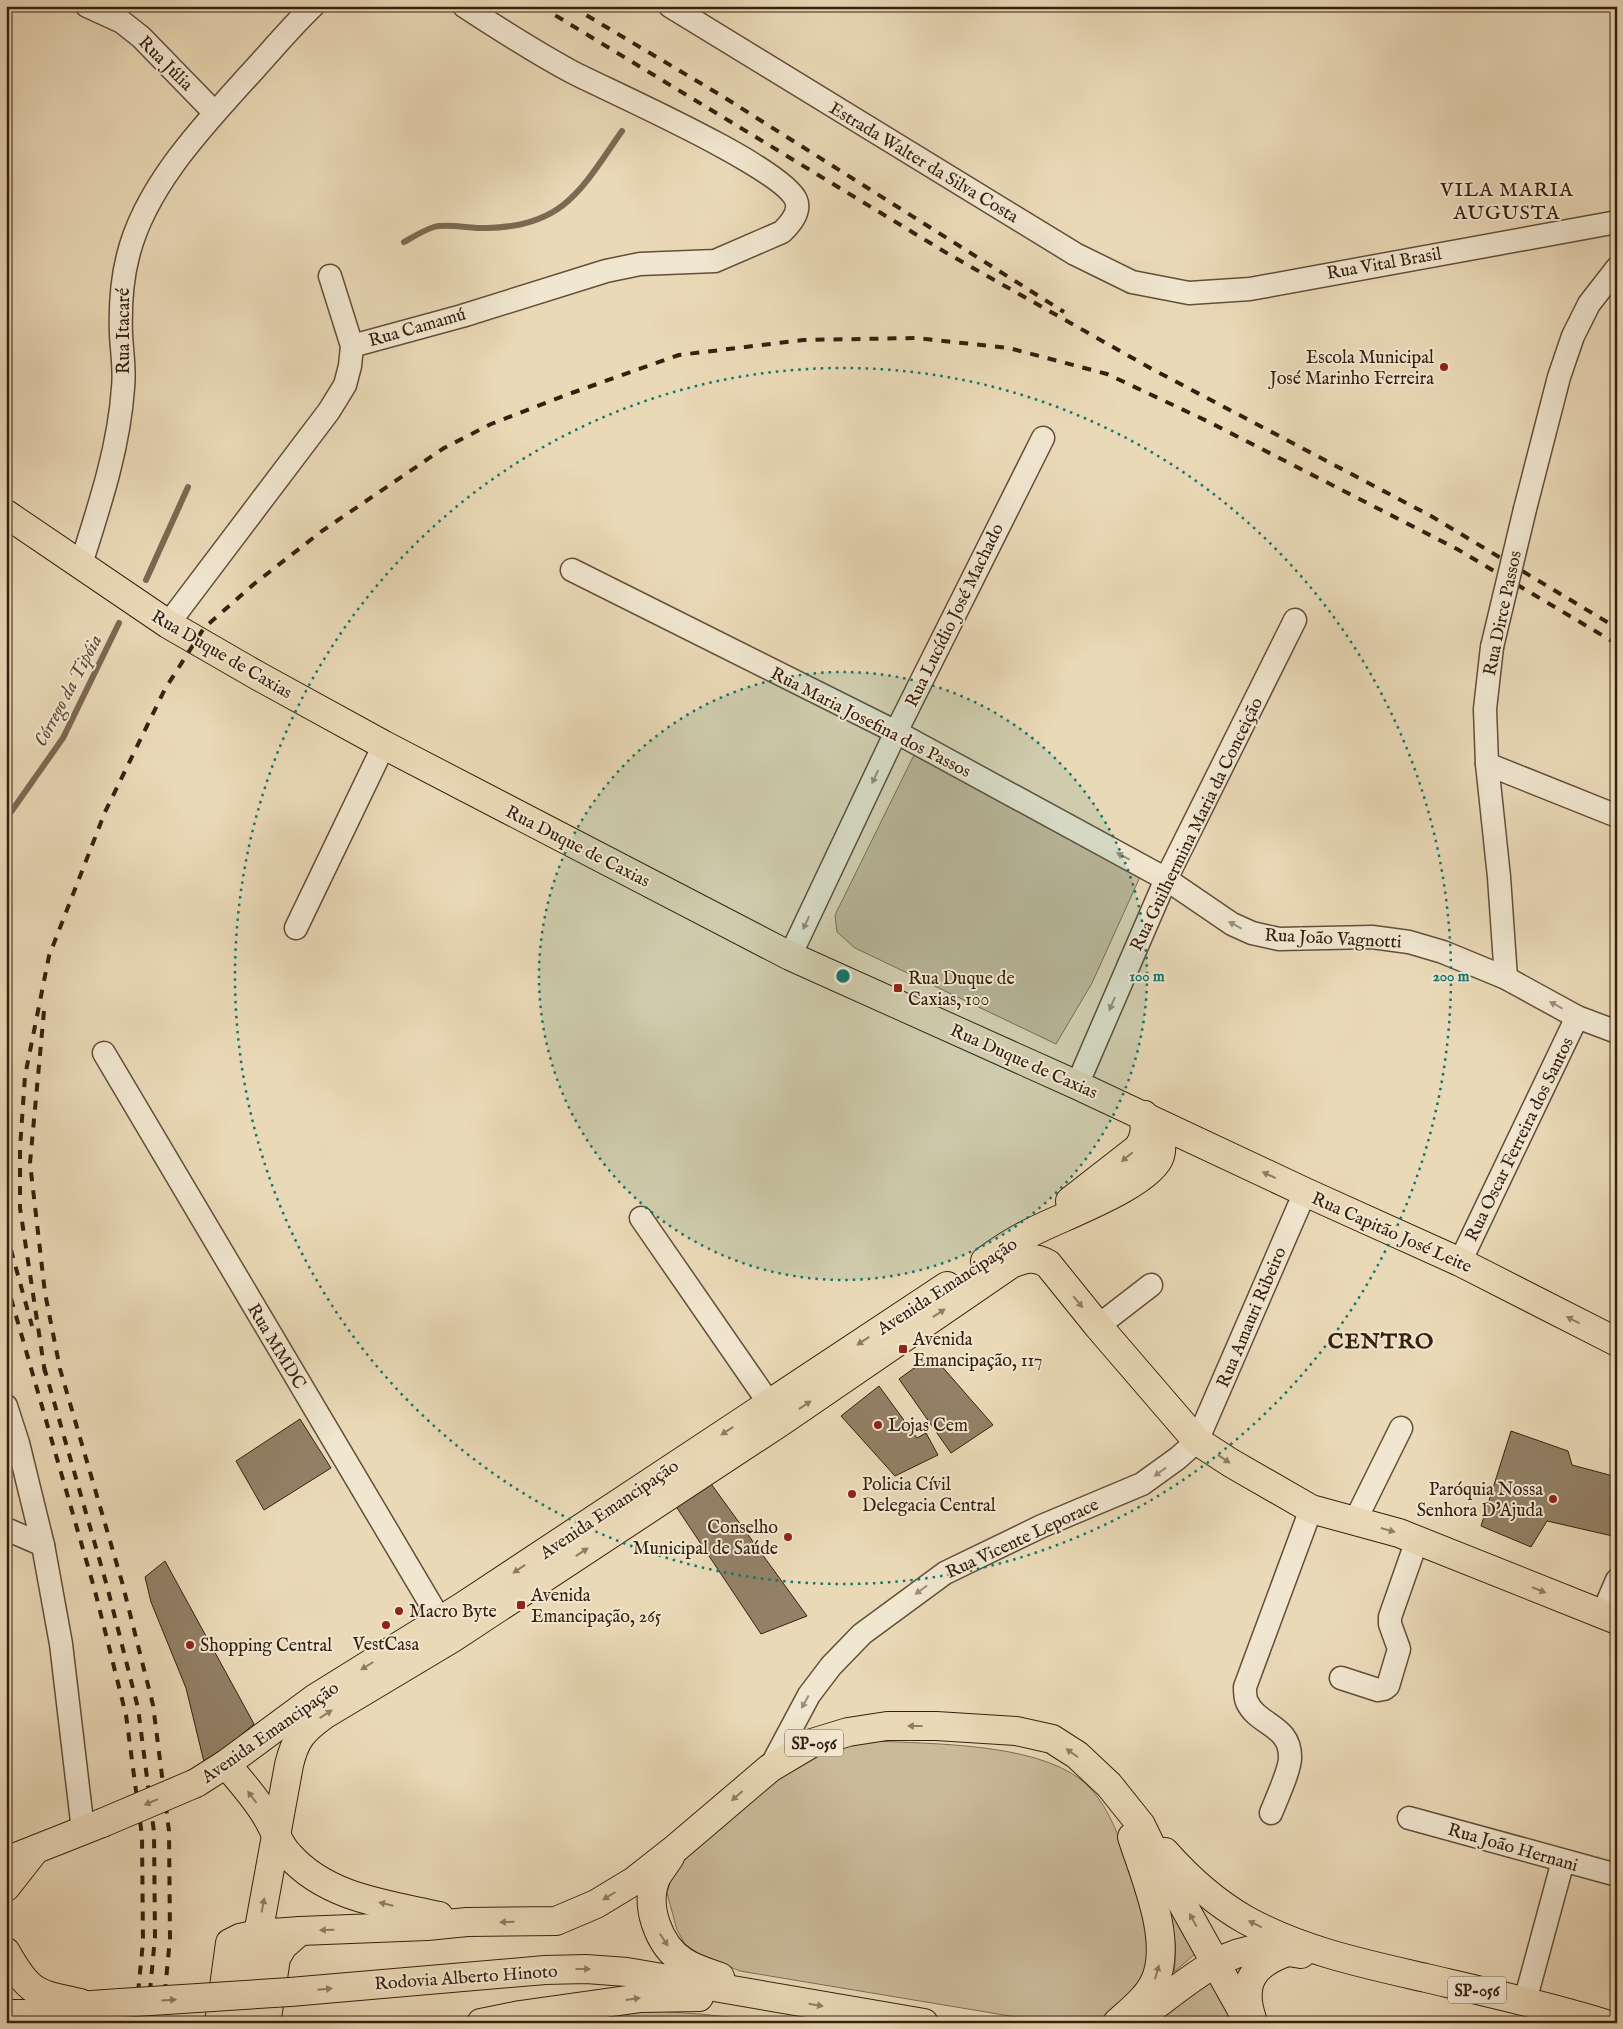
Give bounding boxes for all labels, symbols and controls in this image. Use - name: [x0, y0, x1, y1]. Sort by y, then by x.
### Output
- street label: Rua Júlia: [133, 32, 197, 97]
- street label: Estrada Walter da Silva Costa: [824, 98, 1022, 229]
- district label: VILA MARIA AUGUSTA: [1439, 178, 1574, 226]
- street label: Rua Vital Brasil: [1325, 243, 1444, 286]
- street label: Rua Itacaré: [113, 288, 136, 374]
- street label: Rua Camamú: [366, 304, 469, 353]
- place label: Escola Municipal José Marinho Ferreira: [1268, 347, 1434, 391]
- marker: Escola Municipal José Marinho Ferreira: [1438, 361, 1450, 373]
- street label: Rua Lucídio José Machado: [901, 520, 1010, 711]
- street label: Rua Dirce Passos: [1479, 549, 1528, 678]
- street label: Rua Duque de Caxias: [147, 606, 296, 705]
- water label: Córrego da Tipóia: [29, 631, 108, 751]
- street label: Rua Maria Josefina dos Passos: [766, 663, 974, 784]
- street label: Rua Guilhermina Maria da Conceição: [1126, 694, 1269, 955]
- one-way arrow: [871, 769, 879, 784]
- street label: Rua Duque de Caxias: [501, 801, 653, 894]
- one-way arrow: [1116, 852, 1131, 860]
- one-way arrow: [801, 916, 810, 931]
- one-way arrow: [1228, 921, 1242, 929]
- street label: Rua João Vagnotti: [1264, 924, 1402, 955]
- centre of rings: [834, 967, 852, 985]
- text: 100 m: [1129, 967, 1165, 986]
- text: 200 m: [1433, 967, 1470, 986]
- place label: Rua Duque de Caxias, 100: [908, 968, 1015, 1012]
- marker: Rua Duque de Caxias, 100: [892, 982, 904, 994]
- one-way arrow: [1108, 997, 1116, 1011]
- one-way arrow: [1550, 1001, 1563, 1010]
- street label: Rua Duque de Caxias: [946, 1020, 1101, 1105]
- street label: Rua Oscar Ferreira dos Santos: [1461, 1034, 1580, 1246]
- one-way arrow: [1121, 1152, 1134, 1163]
- one-way arrow: [1262, 1171, 1276, 1179]
- street label: Rua Capitão José Leite: [1308, 1188, 1475, 1279]
- street label: Avenida Emancipação: [873, 1233, 1022, 1342]
- street label: Rua Amauri Ribeiro: [1212, 1244, 1292, 1391]
- one-way arrow: [1073, 1295, 1084, 1308]
- street label: Rua MMDC: [241, 1300, 310, 1394]
- one-way arrow: [933, 1308, 946, 1318]
- one-way arrow: [1566, 1316, 1581, 1324]
- district label: CENTRO: [1328, 1328, 1434, 1356]
- place label: Avenida Emancipação, 117: [912, 1329, 1043, 1373]
- one-way arrow: [856, 1337, 869, 1346]
- marker: Avenida Emancipação, 117: [897, 1343, 909, 1355]
- one-way arrow: [798, 1400, 812, 1410]
- place label: Lojas Cem: [888, 1415, 968, 1438]
- marker: Lojas Cem: [872, 1419, 884, 1431]
- one-way arrow: [720, 1426, 733, 1435]
- one-way arrow: [1217, 1454, 1231, 1464]
- street label: Avenida Emancipação: [535, 1455, 684, 1566]
- one-way arrow: [1154, 1466, 1167, 1477]
- place label: Policia Cívil Delegacia Central: [862, 1474, 996, 1518]
- place label: Paróquia Nossa Senhora D'Ajuda: [1417, 1479, 1543, 1523]
- marker: Policia Cívil Delegacia Central: [846, 1488, 858, 1500]
- marker: Paróquia Nossa Senhora D'Ajuda: [1547, 1493, 1559, 1505]
- street label: Rua Vicente Leporace: [943, 1494, 1103, 1585]
- place label: Conselho Municipal de Saúde: [633, 1517, 778, 1561]
- one-way arrow: [1380, 1526, 1395, 1534]
- marker: Conselho Municipal de Saúde: [782, 1531, 794, 1543]
- one-way arrow: [575, 1548, 589, 1557]
- one-way arrow: [512, 1564, 525, 1574]
- place label: Avenida Emancipação, 265: [530, 1585, 662, 1629]
- one-way arrow: [915, 1585, 928, 1596]
- one-way arrow: [1532, 1586, 1546, 1594]
- marker: Avenida Emancipação, 265: [515, 1599, 527, 1611]
- place label: Macro Byte: [409, 1601, 497, 1624]
- marker: Macro Byte: [393, 1605, 405, 1617]
- marker: VestCasa: [380, 1619, 392, 1631]
- place label: VestCasa: [352, 1634, 419, 1657]
- place label: Shopping Central: [200, 1635, 332, 1658]
- marker: Shopping Central: [184, 1639, 196, 1651]
- one-way arrow: [361, 1662, 374, 1671]
- street label: Avenida Emancipação: [197, 1677, 344, 1790]
- one-way arrow: [801, 1695, 809, 1709]
- one-way arrow: [320, 1709, 333, 1719]
- one-way arrow: [907, 1722, 923, 1730]
- road number: SP-056: [785, 1730, 843, 1756]
- one-way arrow: [1066, 1748, 1079, 1758]
- one-way arrow: [247, 1790, 257, 1804]
- one-way arrow: [731, 1790, 743, 1801]
- one-way arrow: [144, 1799, 158, 1807]
- street label: Rua João Hernani: [1445, 1819, 1581, 1878]
- one-way arrow: [602, 1891, 615, 1900]
- one-way arrow: [259, 1898, 267, 1913]
- one-way arrow: [378, 1900, 393, 1908]
- one-way arrow: [1189, 1913, 1197, 1927]
- one-way arrow: [499, 1919, 515, 1927]
- one-way arrow: [1248, 1920, 1263, 1929]
- one-way arrow: [319, 1926, 335, 1934]
- one-way arrow: [659, 1934, 669, 1947]
- street label: Rodovia Alberto Hinoto: [374, 1961, 559, 1996]
- one-way arrow: [1153, 1964, 1161, 1979]
- one-way arrow: [576, 1965, 592, 1973]
- road number: SP-056: [1448, 1976, 1506, 2004]
- one-way arrow: [317, 1984, 333, 1992]
- one-way arrow: [625, 1995, 641, 2003]
- one-way arrow: [161, 1996, 177, 2004]
- one-way arrow: [808, 2001, 824, 2009]

